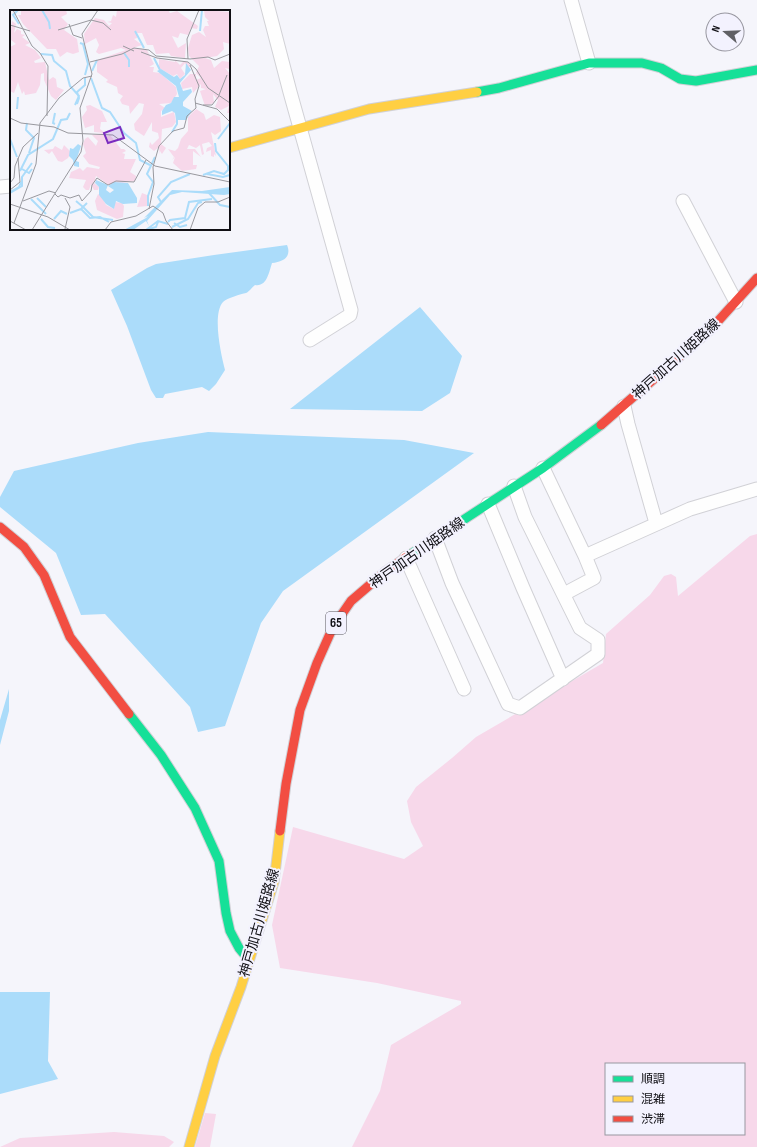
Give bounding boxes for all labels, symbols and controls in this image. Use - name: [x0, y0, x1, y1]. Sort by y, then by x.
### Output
- inset map: [10, 10, 230, 230]
- north arrow: [705, 12, 745, 52]
- text: N: [709, 24, 723, 34]
- street label: 神戸加古川姫路線: [629, 315, 723, 403]
- street label: 神戸加古川姫路線: [366, 514, 468, 592]
- road number: 65: [326, 612, 346, 634]
- street label: 神戸加古川姫路線: [235, 867, 283, 979]
- legend: [605, 1063, 745, 1135]
- text: 順調: [641, 1072, 665, 1087]
- text: 混雑: [641, 1092, 665, 1107]
- text: 渋滞: [641, 1112, 665, 1127]

